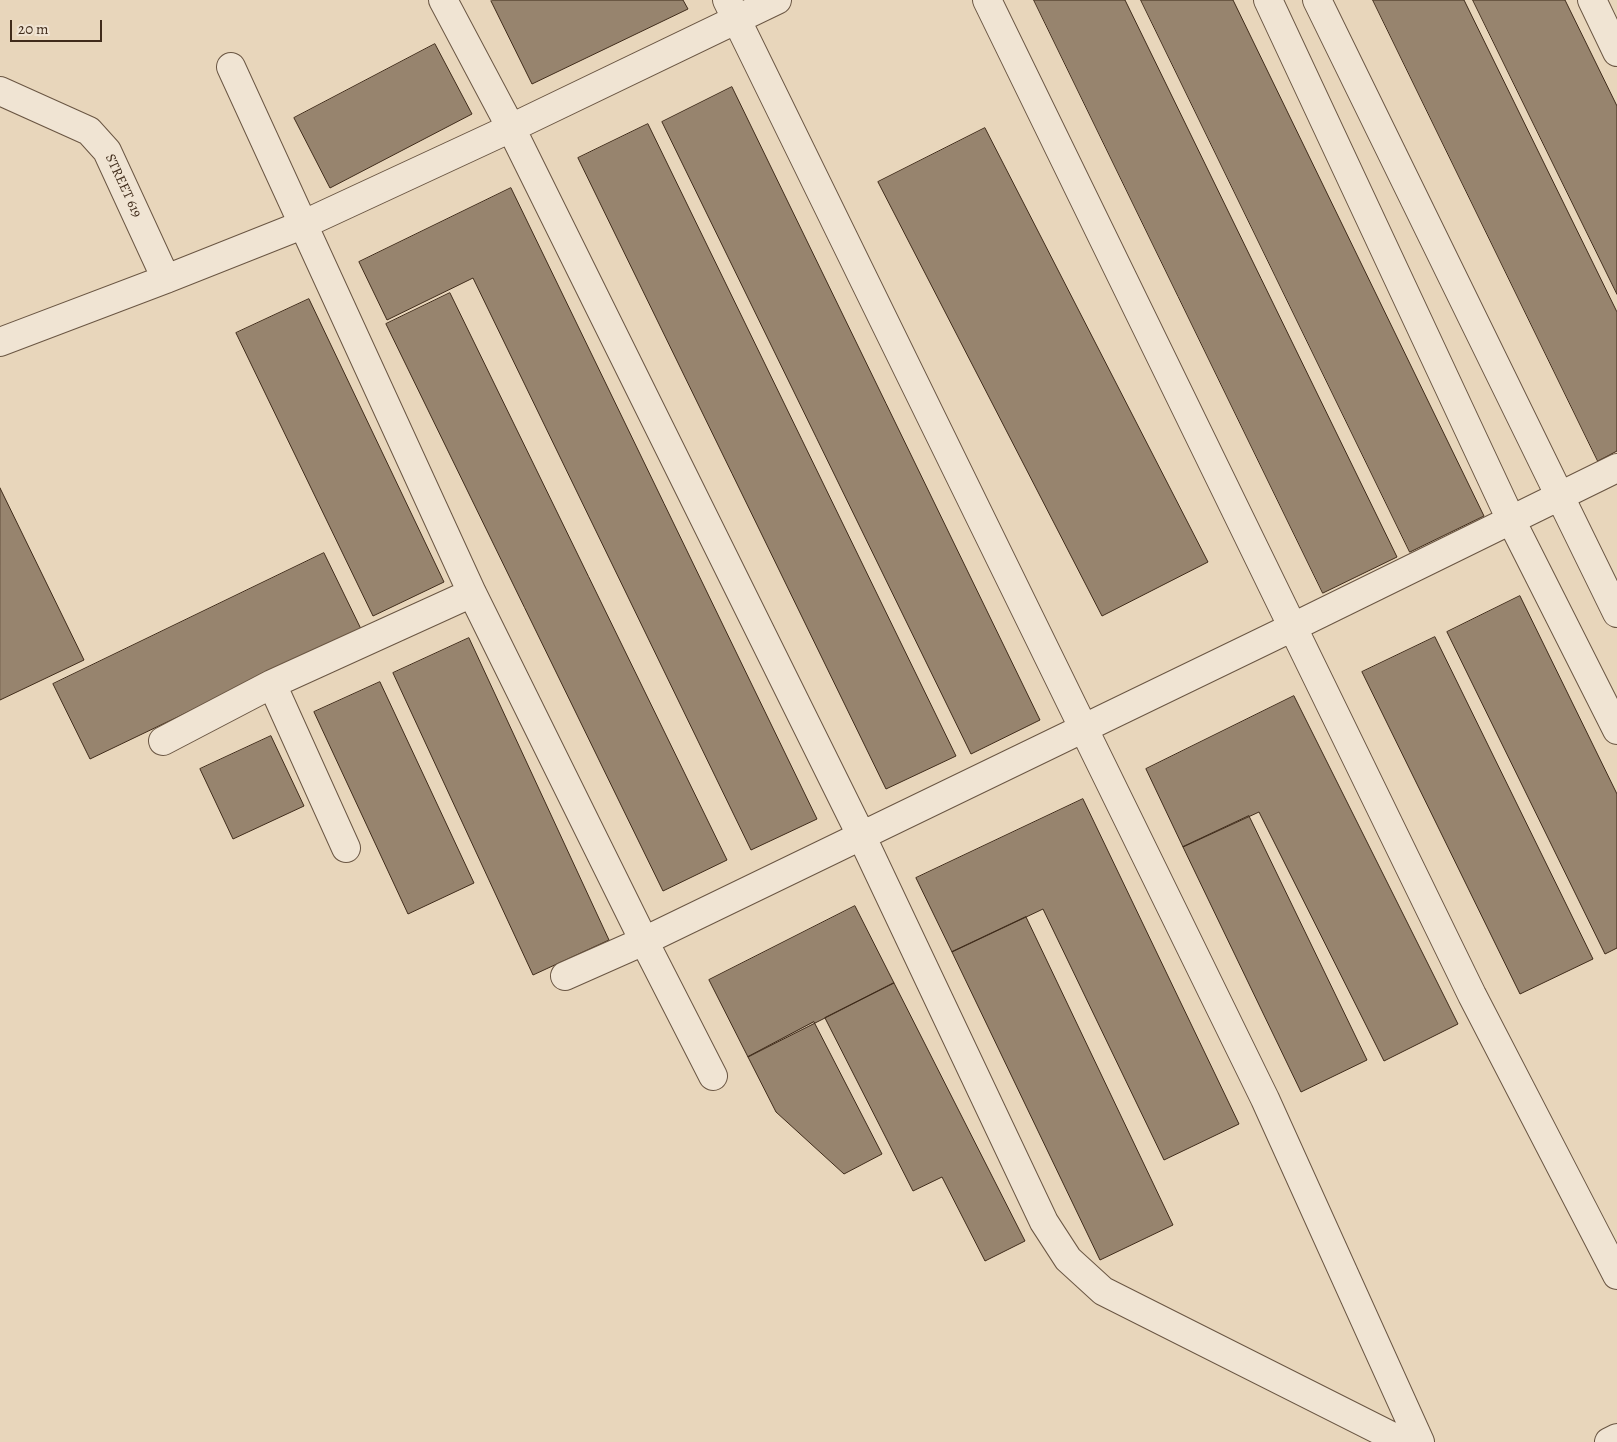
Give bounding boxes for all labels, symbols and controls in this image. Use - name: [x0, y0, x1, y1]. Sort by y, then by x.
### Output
- scale bar: [12, 10, 105, 42]
- text: 20 m: [18, 19, 49, 39]
- street label: STREET 619: [101, 152, 145, 220]

